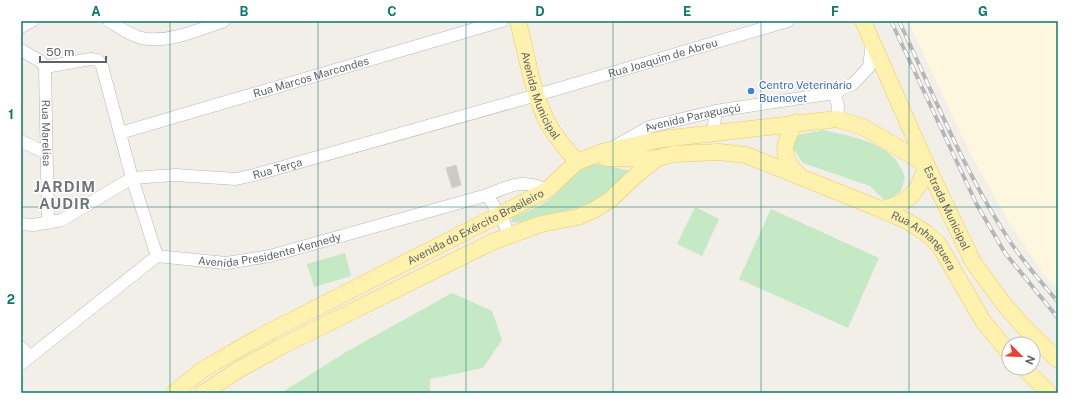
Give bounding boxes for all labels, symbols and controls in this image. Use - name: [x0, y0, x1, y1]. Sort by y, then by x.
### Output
- text: A: [91, 4, 101, 19]
- text: B: [240, 4, 249, 19]
- text: C: [387, 4, 397, 19]
- text: D: [535, 4, 545, 19]
- text: E: [683, 4, 691, 19]
- text: F: [831, 4, 839, 19]
- text: G: [978, 4, 988, 19]
- street label: Rua Joaquim de Abreu: [607, 36, 719, 80]
- scale bar: [40, 38, 106, 64]
- text: 50 m: [46, 45, 74, 59]
- street label: Avenida Municipal: [519, 50, 563, 142]
- street label: Rua Marcos Marcondes: [252, 54, 371, 100]
- place label: Centro Veterinário Buenovet: [759, 79, 852, 104]
- marker: Centro Veterinário Buenovet: [746, 86, 756, 96]
- street label: Rua Marelisa: [40, 100, 53, 166]
- street label: Avenida Paraguaçú: [642, 101, 741, 134]
- text: 1: [8, 107, 14, 122]
- street label: Rua Terça: [251, 156, 303, 181]
- street label: Estrada Municipal: [922, 164, 972, 252]
- district label: JARDIM AUDIR: [34, 178, 96, 212]
- street label: Avenida do Exército Brasileiro: [405, 187, 546, 267]
- street label: Rua Anhanguera: [889, 209, 958, 272]
- street label: Avenida Presidente Kennedy: [198, 230, 342, 269]
- text: 2: [7, 292, 15, 307]
- north arrow: [1001, 336, 1041, 376]
- text: N: [1023, 354, 1037, 366]

